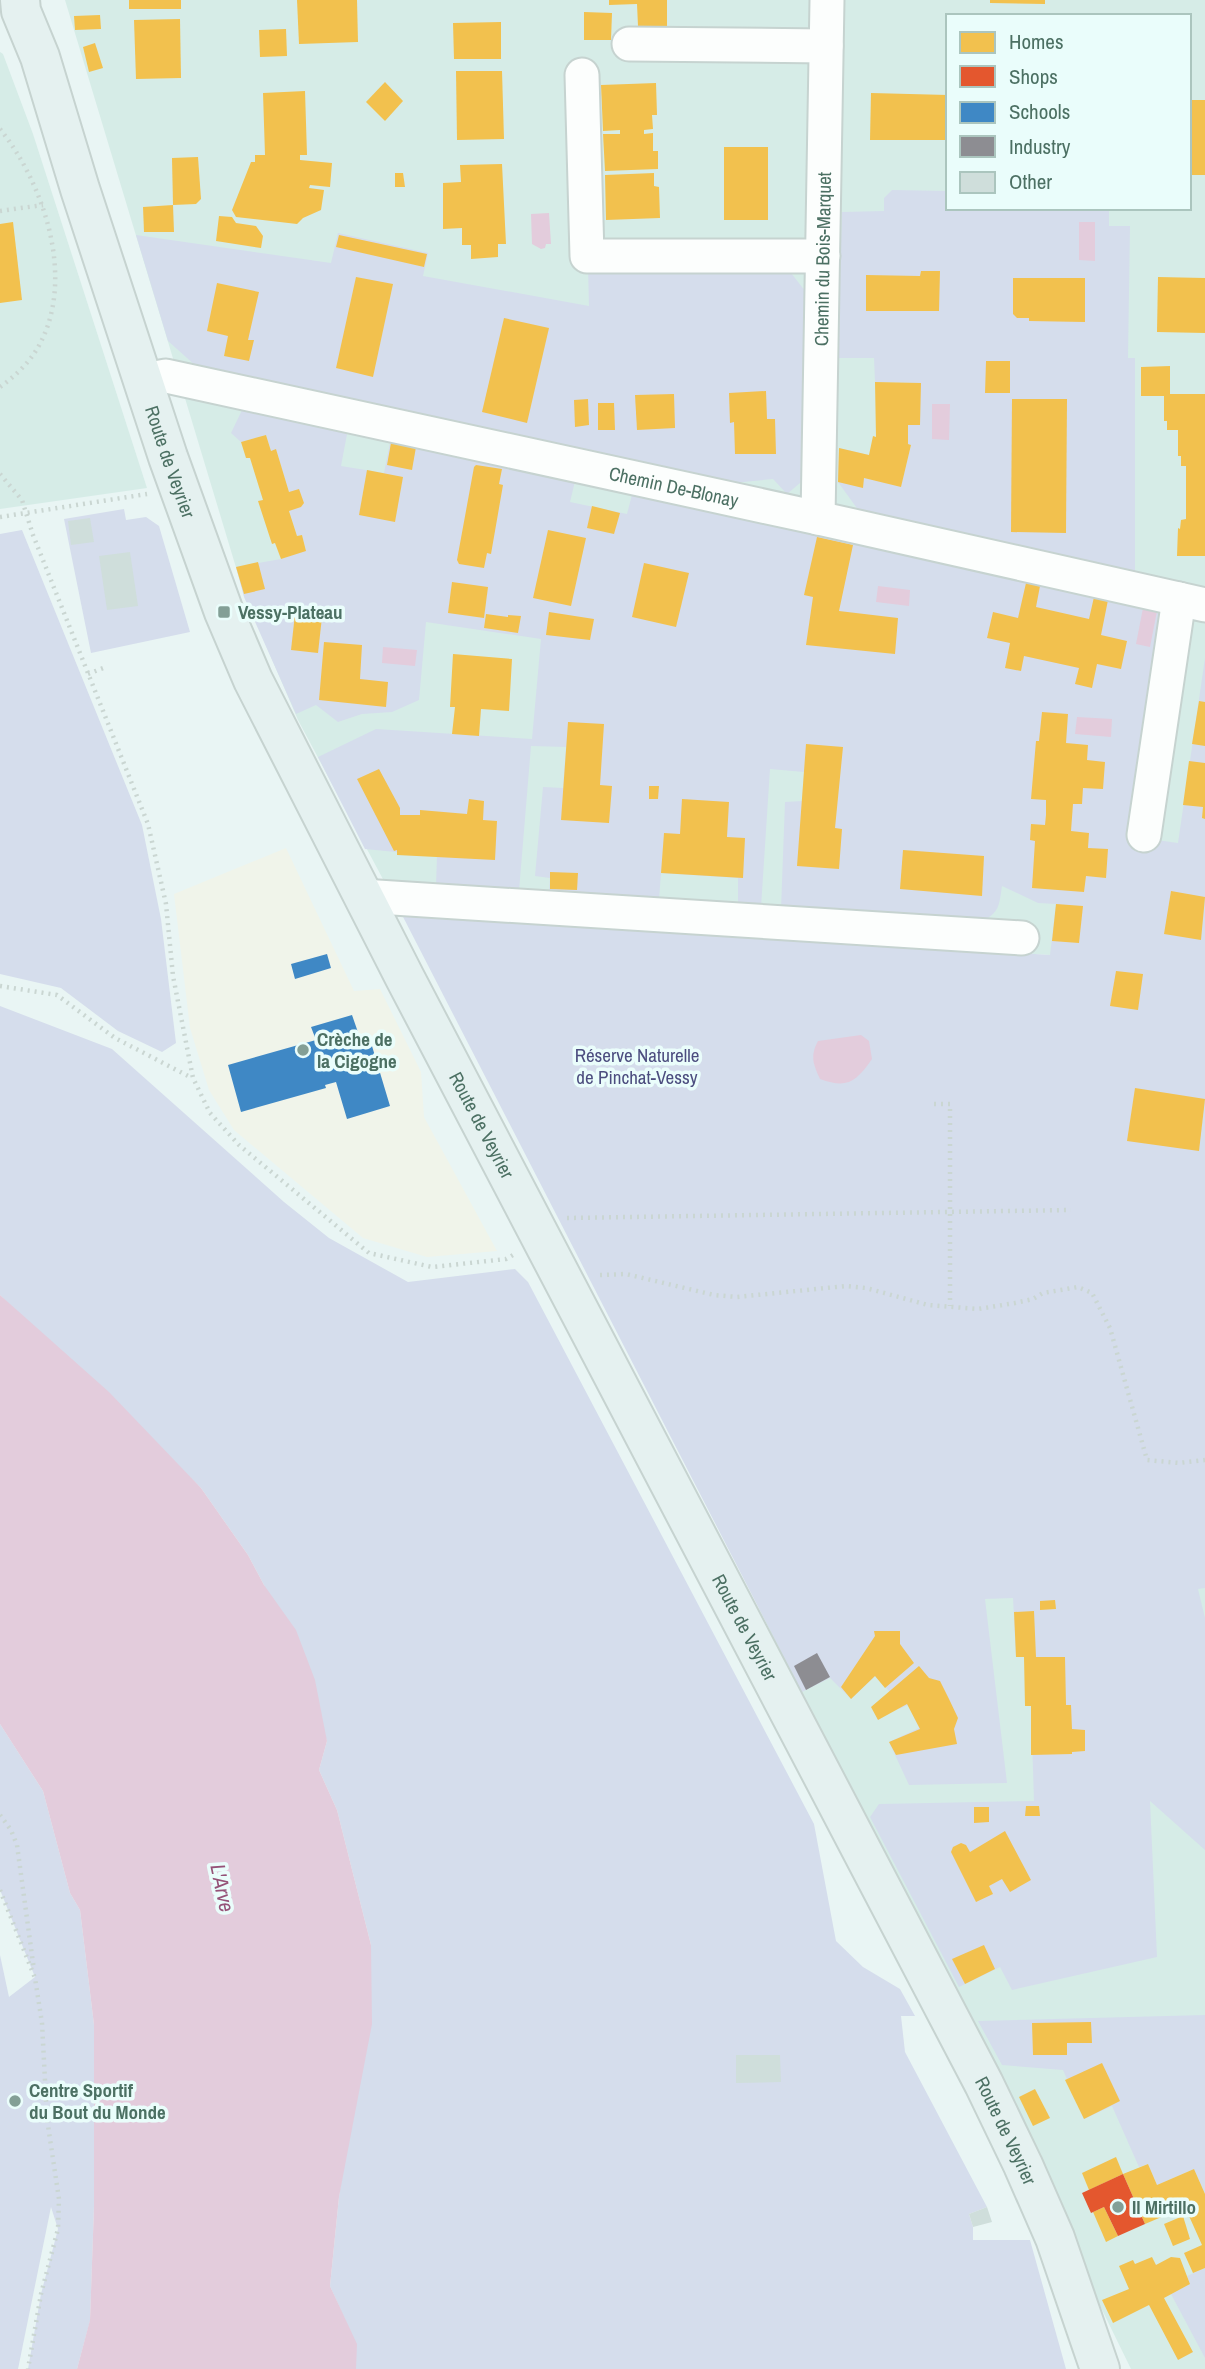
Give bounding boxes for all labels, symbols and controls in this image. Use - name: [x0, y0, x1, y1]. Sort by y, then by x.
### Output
- legend: [946, 14, 1191, 210]
- text: Homes: [1009, 27, 1064, 56]
- text: Shops: [1009, 62, 1058, 91]
- text: Schools: [1009, 97, 1070, 126]
- text: Industry: [1009, 132, 1071, 161]
- text: Other: [1009, 167, 1052, 196]
- street label: Chemin du Bois-Marquet: [808, 171, 837, 346]
- street label: Route de Veyrier: [139, 402, 202, 522]
- street label: Chemin De-Blonay: [607, 460, 741, 513]
- place label: Vessy-Plateau: [238, 599, 343, 625]
- marker: Vessy-Plateau: [216, 604, 232, 620]
- place label: Crèche de la Cigogne: [317, 1026, 397, 1074]
- marker: Crèche de la Cigogne: [295, 1042, 311, 1058]
- park label: Réserve Naturelle de Pinchat-Vessy: [575, 1042, 699, 1090]
- street label: Route de Veyrier: [443, 1067, 521, 1184]
- street label: Route de Veyrier: [706, 1569, 784, 1686]
- water label: L'Arve: [203, 1861, 242, 1915]
- street label: Route de Veyrier: [969, 2072, 1043, 2189]
- place label: Centre Sportif du Bout du Monde: [29, 2077, 166, 2125]
- marker: Centre Sportif du Bout du Monde: [7, 2093, 23, 2109]
- place label: Il Mirtillo: [1132, 2194, 1196, 2220]
- marker: Il Mirtillo: [1110, 2199, 1126, 2215]

